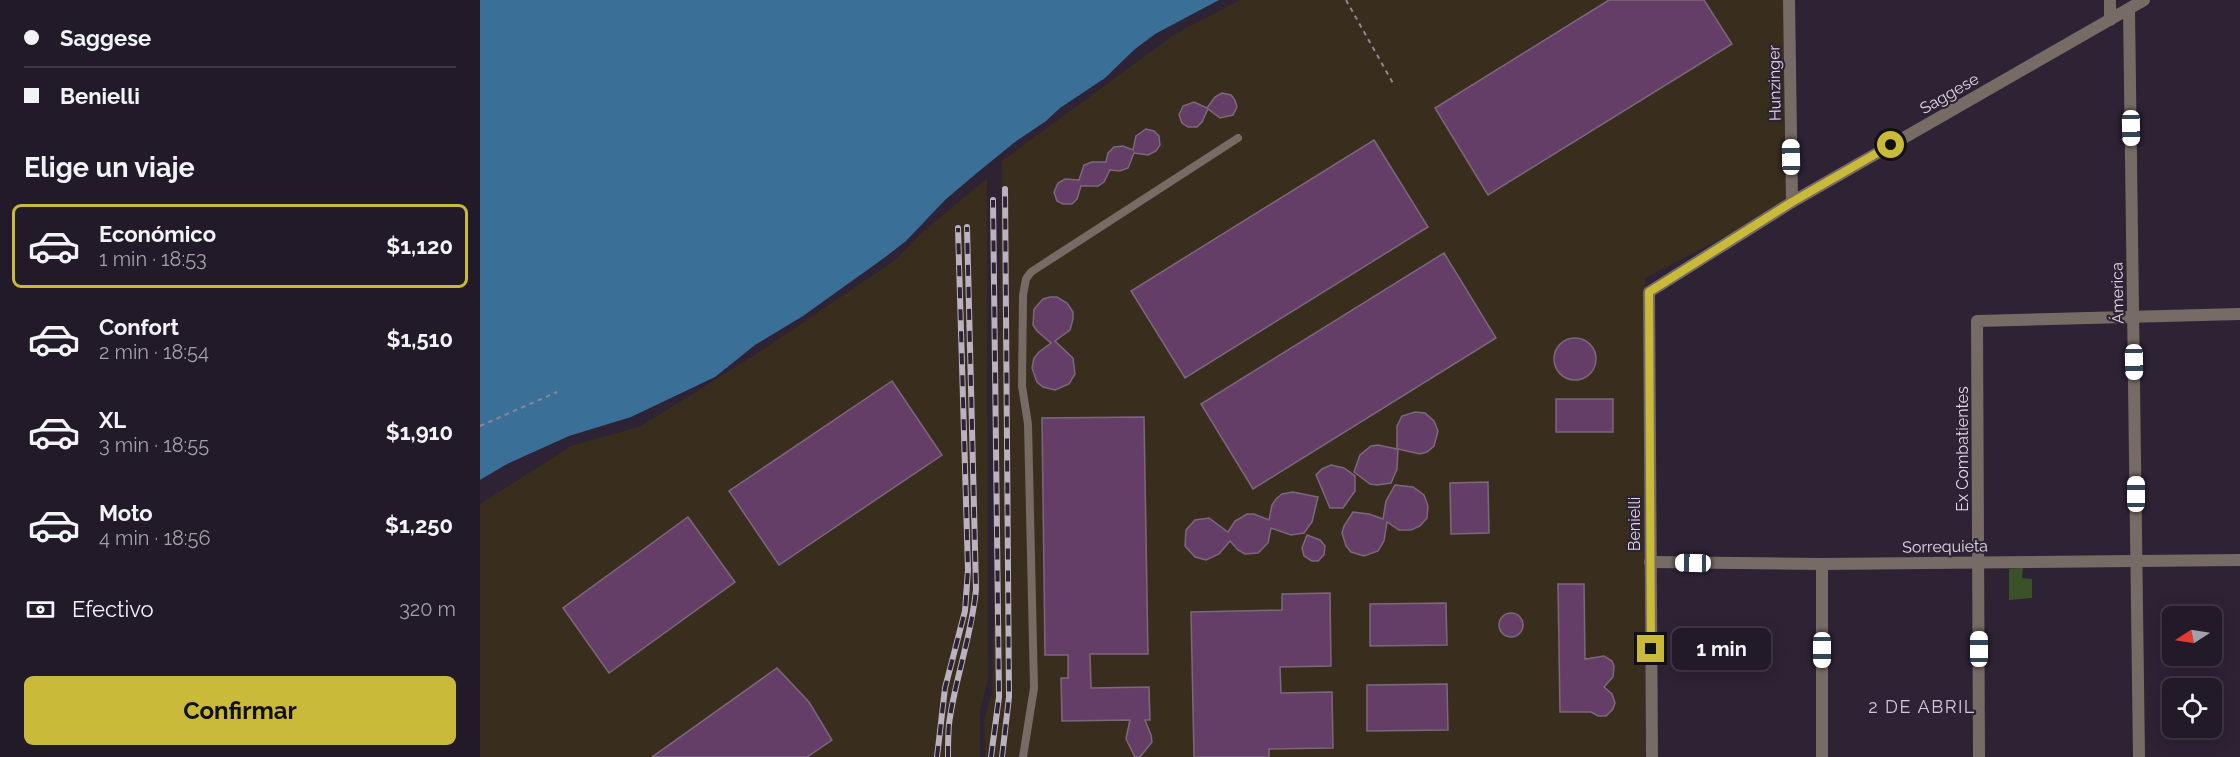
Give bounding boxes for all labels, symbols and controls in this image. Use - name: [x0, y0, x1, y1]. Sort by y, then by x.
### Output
- text: Saggese: [60, 25, 151, 51]
- street label: Hunzinger: [1764, 44, 1785, 121]
- street label: Saggese: [1916, 69, 1982, 118]
- text: Benielli: [60, 83, 140, 109]
- car: [2122, 110, 2140, 146]
- route start: [1877, 131, 1904, 158]
- car: [1782, 139, 1800, 175]
- text: Elige un viaje: [24, 152, 195, 183]
- icon: car: [27, 219, 81, 273]
- text: Económico: [99, 221, 216, 247]
- text: $1,120: [386, 233, 453, 259]
- text: 1 min · 18:53: [99, 247, 207, 271]
- street label: Ámerica: [2106, 262, 2128, 324]
- icon: car: [27, 312, 81, 366]
- text: Confort: [99, 314, 179, 340]
- text: $1,510: [387, 326, 453, 352]
- text: 2 min · 18:54: [99, 340, 209, 364]
- car: [2125, 344, 2143, 380]
- street label: Ex Combatientes: [1953, 386, 1972, 512]
- icon: car: [27, 405, 81, 459]
- text: XL: [99, 407, 126, 433]
- text: $1,910: [386, 419, 453, 445]
- text: 3 min · 18:55: [99, 433, 209, 457]
- car: [2127, 476, 2145, 512]
- street label: Benielli: [1625, 497, 1644, 551]
- icon: car: [27, 498, 81, 552]
- text: Moto: [99, 500, 153, 526]
- text: $1,250: [385, 512, 453, 538]
- text: 4 min · 18:56: [99, 526, 211, 550]
- street label: Sorrequieta: [1902, 536, 1988, 557]
- car: [1675, 554, 1711, 572]
- icon: cash: [24, 593, 57, 626]
- text: Efectivo: [72, 596, 154, 622]
- text: 320 m: [399, 597, 456, 621]
- north arrow: [2162, 606, 2222, 666]
- map controls: [2162, 606, 2222, 738]
- callout: 1 min: [1672, 628, 1771, 670]
- car: [1970, 631, 1988, 667]
- car: [1813, 632, 1831, 668]
- route end: [1637, 635, 1664, 662]
- text: 1 min: [1696, 637, 1747, 661]
- button: Confirmar: [24, 676, 456, 745]
- button: locate: [2162, 678, 2222, 738]
- district label: 2 DE ABRIL: [1868, 696, 1976, 717]

